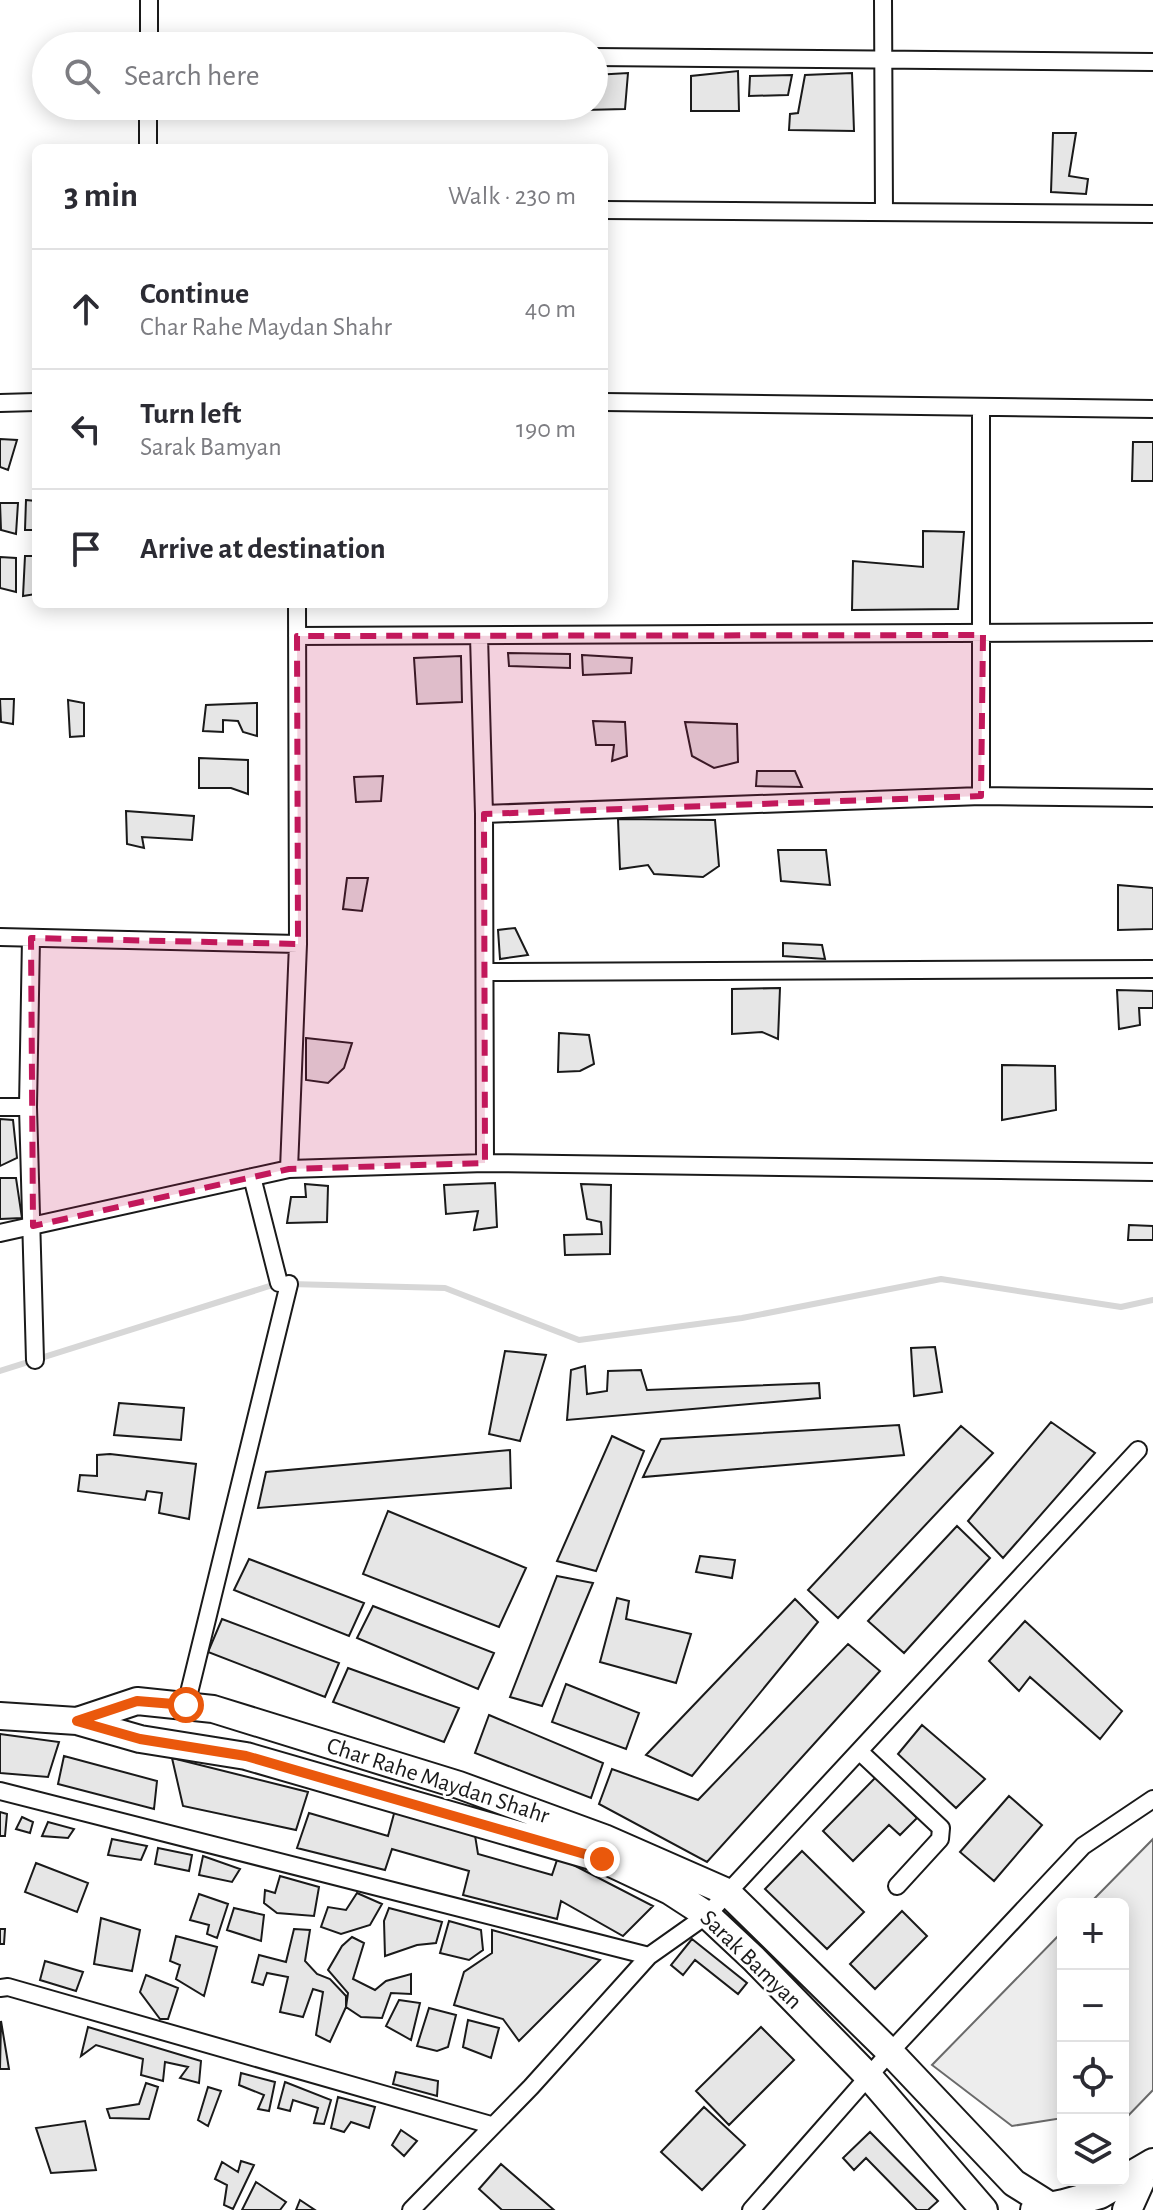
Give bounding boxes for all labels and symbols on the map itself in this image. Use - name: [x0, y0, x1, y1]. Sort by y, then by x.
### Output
- route start: [168, 1687, 204, 1723]
- street label: Char Rahe Maydan Shahr: [324, 1734, 553, 1828]
- route end: [584, 1841, 620, 1877]
- street label: Sarak Bamyan: [696, 1906, 806, 2014]

